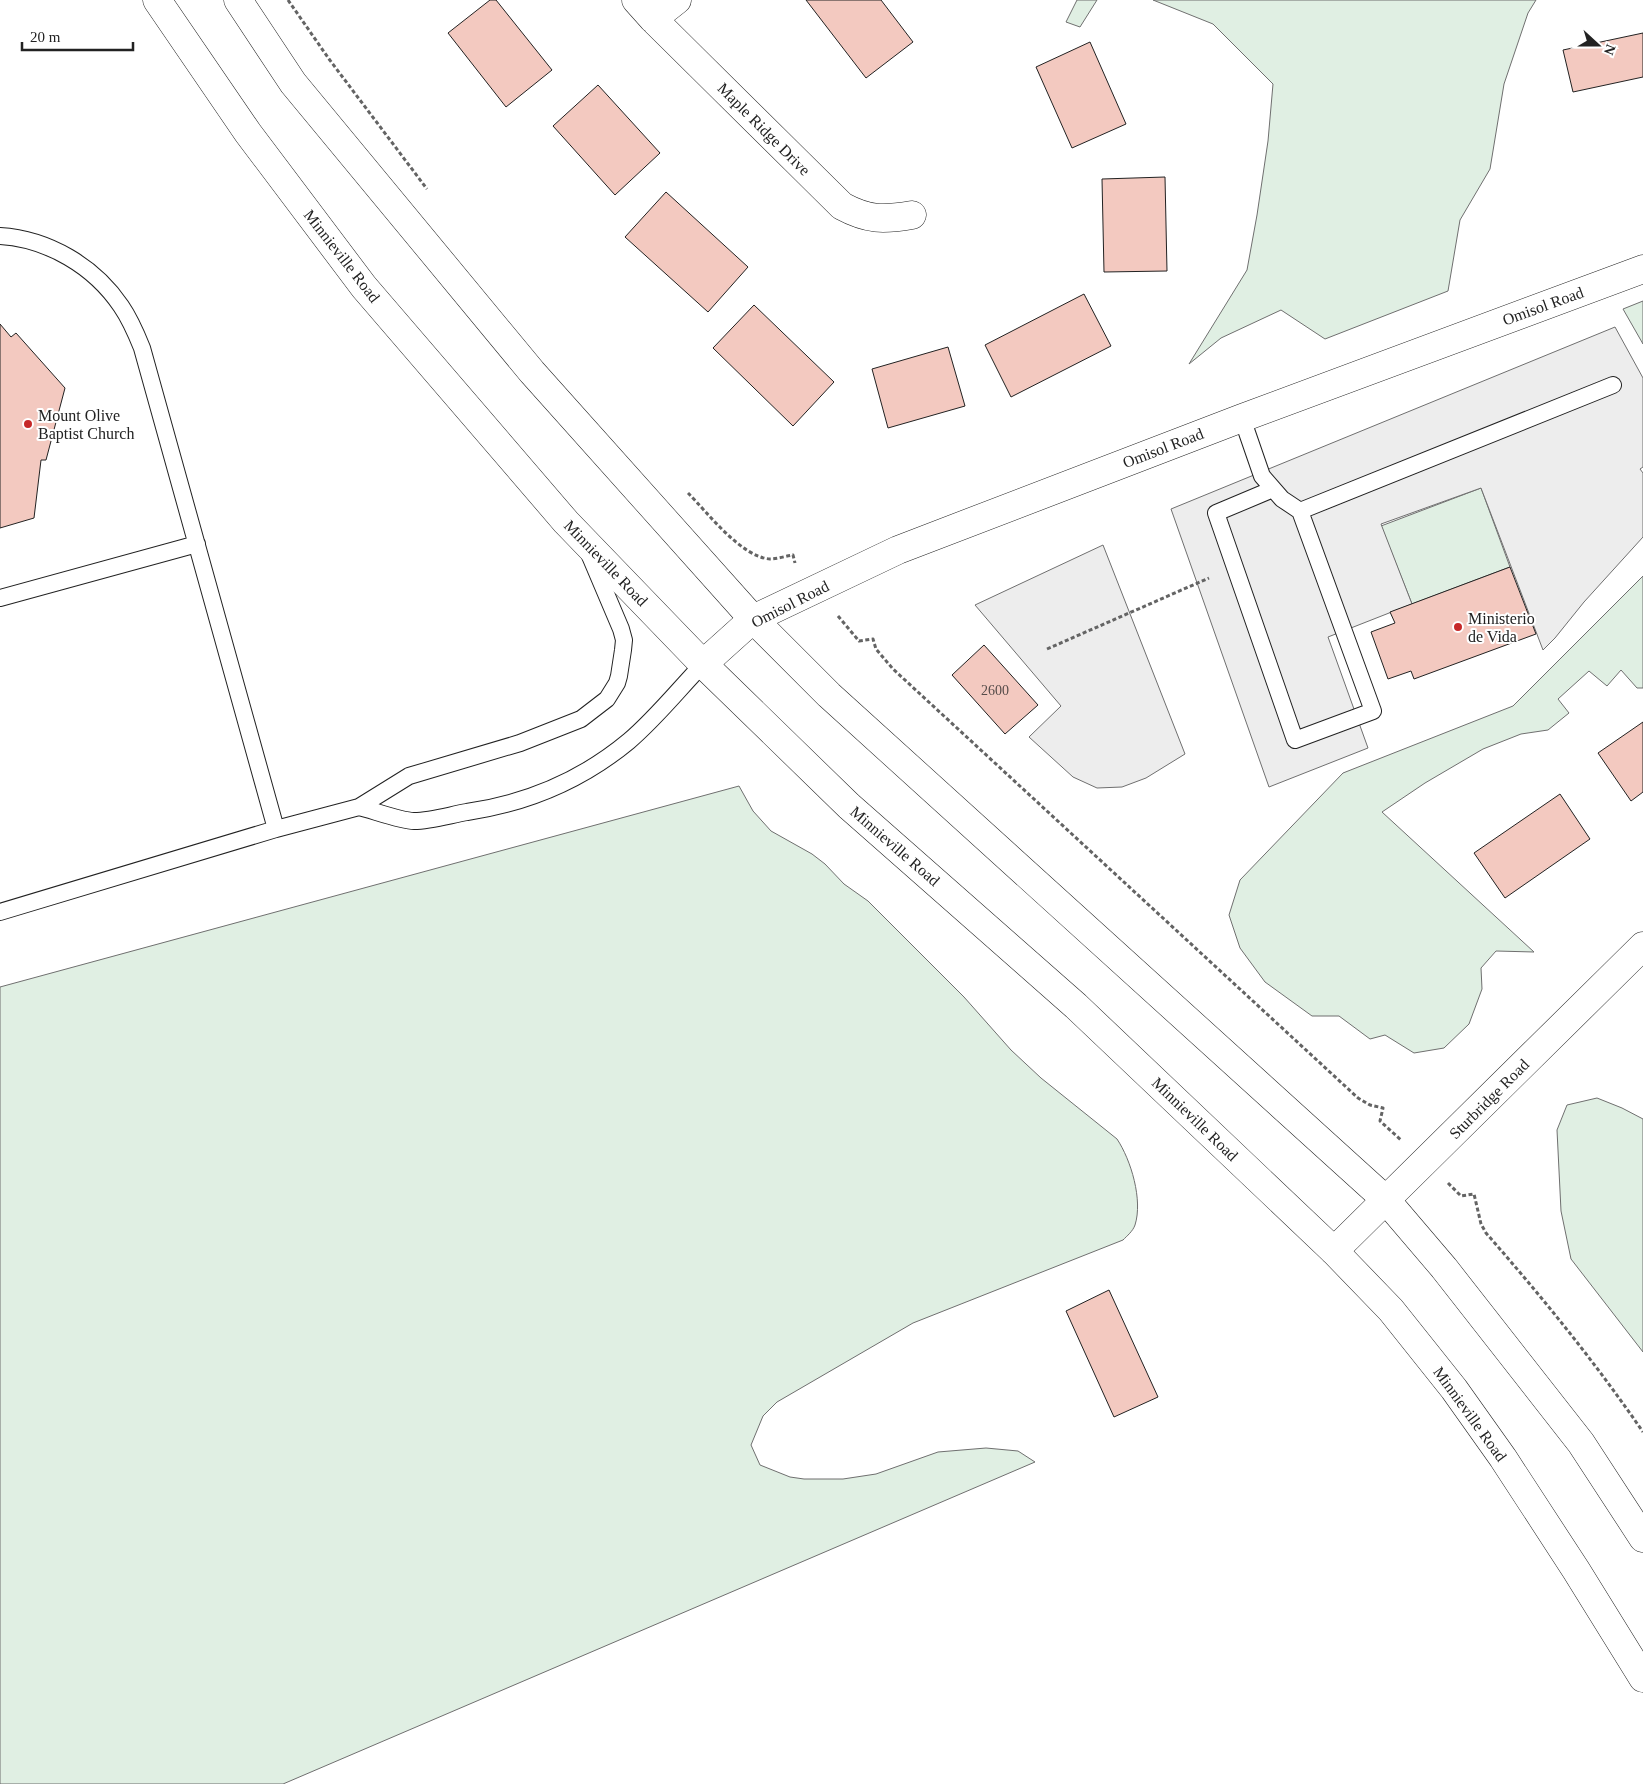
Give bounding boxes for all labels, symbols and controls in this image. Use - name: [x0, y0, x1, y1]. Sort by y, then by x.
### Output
- scale bar: [22, 20, 134, 52]
- north arrow: [1573, 20, 1623, 70]
- text: 20 m: [30, 29, 61, 45]
- text: N: [1601, 42, 1618, 57]
- street label: Maple Ridge Drive: [714, 79, 814, 179]
- street label: Minnieville Road: [301, 206, 383, 306]
- street label: Omisol Road: [1500, 283, 1586, 329]
- place label: Mount Olive Baptist Church: [38, 407, 134, 443]
- marker: Mount Olive Baptist Church: [22, 418, 34, 430]
- street label: Omisol Road: [1120, 425, 1206, 471]
- street label: Minnieville Road: [561, 517, 651, 609]
- street label: Omisol Road: [748, 577, 832, 631]
- place label: Ministerio de Vida: [1468, 610, 1535, 645]
- marker: Ministerio de Vida: [1452, 621, 1464, 633]
- house number: 2600: [981, 683, 1009, 698]
- street label: Minnieville Road: [847, 803, 943, 889]
- street label: Sturbridge Road: [1446, 1056, 1533, 1143]
- street label: Minnieville Road: [1149, 1074, 1241, 1164]
- street label: Minnieville Road: [1430, 1364, 1510, 1464]

